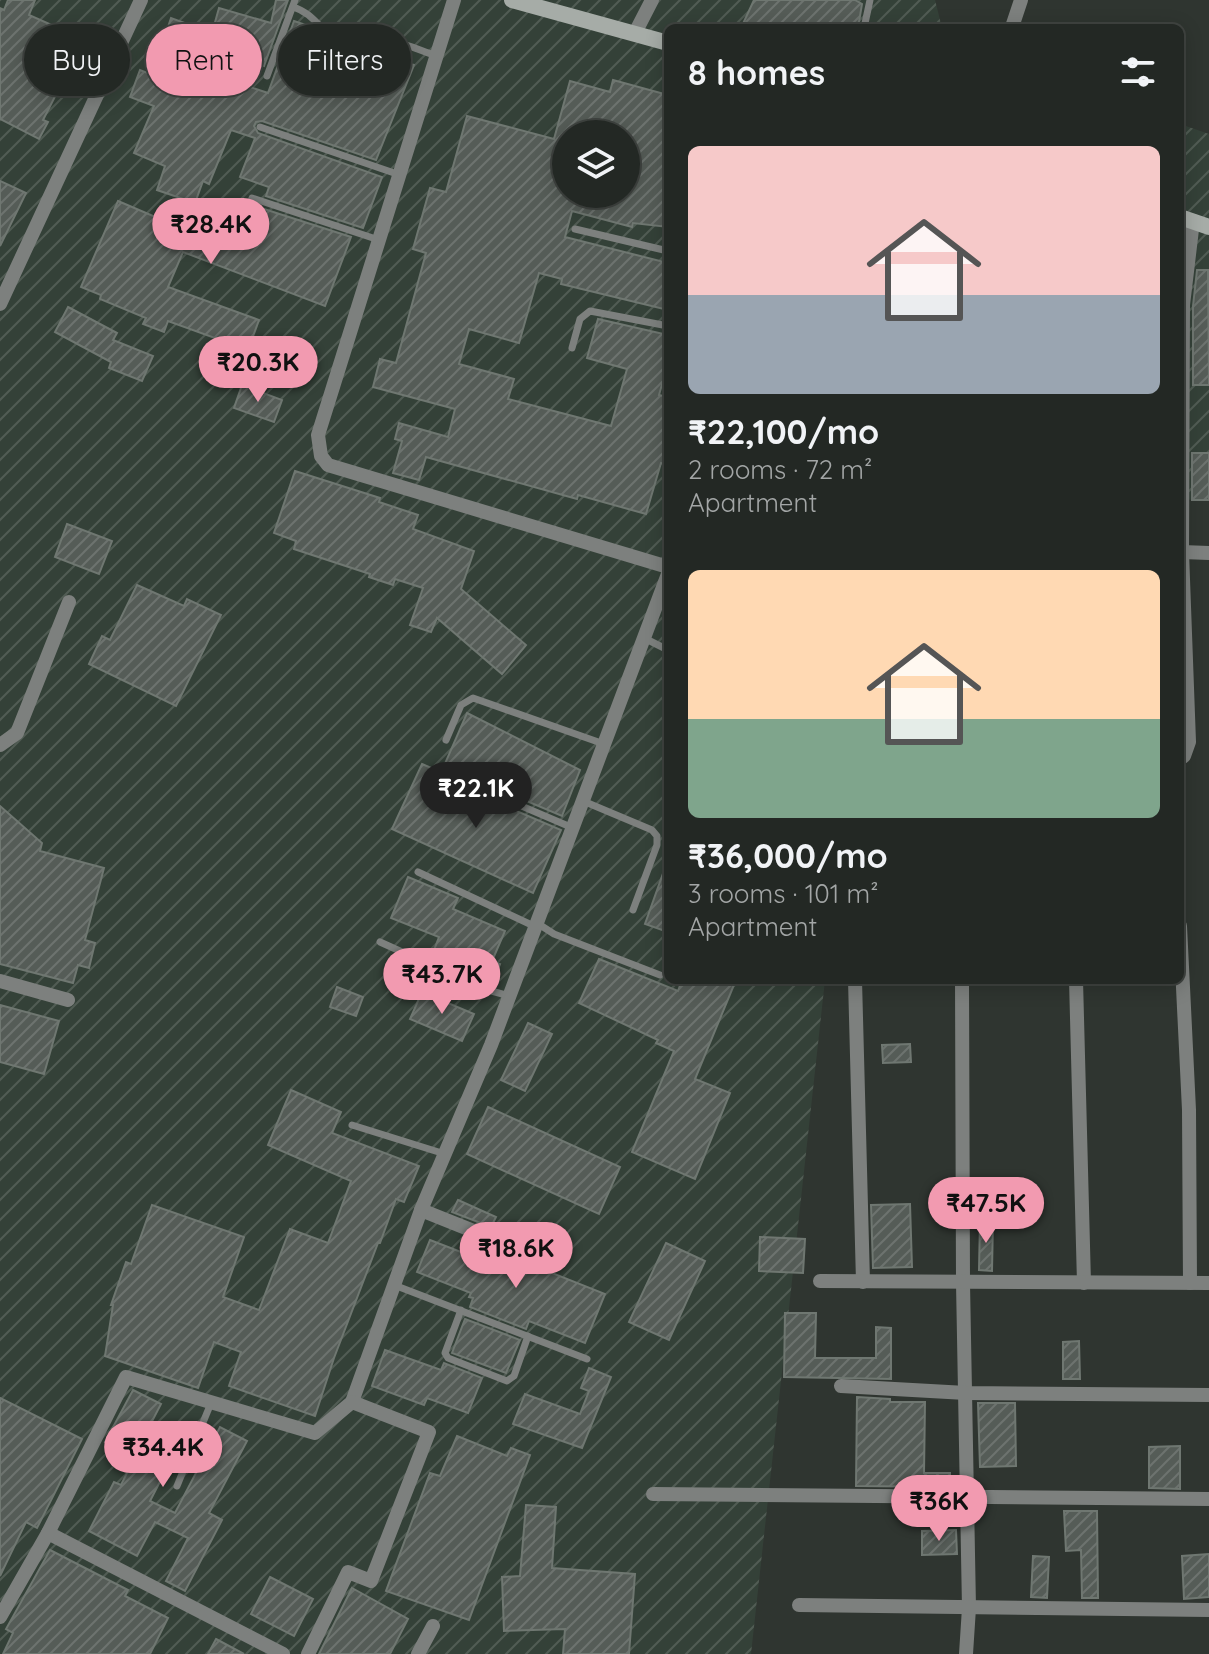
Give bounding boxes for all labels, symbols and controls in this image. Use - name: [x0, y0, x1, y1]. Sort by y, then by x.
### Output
- chip: Buy: [24, 24, 130, 96]
- chip: Rent: [146, 24, 262, 96]
- chip: Filters: [278, 24, 411, 96]
- icon: filters: [1116, 50, 1160, 94]
- text: 8 homes: [688, 51, 825, 94]
- map controls: [552, 120, 640, 208]
- button: layers: [552, 120, 640, 208]
- pin: ₹28.4K: [146, 198, 276, 266]
- icon: home: [852, 198, 996, 342]
- text: ₹28.4K: [170, 207, 252, 240]
- pin: ₹20.3K: [193, 336, 323, 404]
- text: ₹20.3K: [217, 345, 299, 378]
- text: ₹22,100/mo: [688, 410, 879, 453]
- text: 2 rooms · 72 m²: [688, 453, 872, 486]
- text: Apartment: [688, 486, 817, 519]
- icon: home: [852, 622, 996, 766]
- pin: ₹22.1K: [411, 762, 541, 830]
- text: ₹22.1K: [438, 771, 514, 804]
- text: ₹36,000/mo: [688, 834, 888, 877]
- text: 3 rooms · 101 m²: [688, 877, 879, 910]
- text: Apartment: [688, 910, 817, 943]
- pin: ₹43.7K: [377, 948, 507, 1016]
- text: ₹43.7K: [401, 957, 483, 990]
- pin: ₹47.5K: [921, 1177, 1051, 1245]
- text: ₹47.5K: [946, 1186, 1026, 1219]
- pin: ₹18.6K: [451, 1222, 581, 1290]
- text: ₹18.6K: [478, 1231, 554, 1264]
- pin: ₹34.4K: [98, 1421, 228, 1489]
- text: ₹34.4K: [122, 1430, 204, 1463]
- pin: ₹36K: [892, 1475, 986, 1543]
- text: ₹36K: [909, 1484, 969, 1517]

